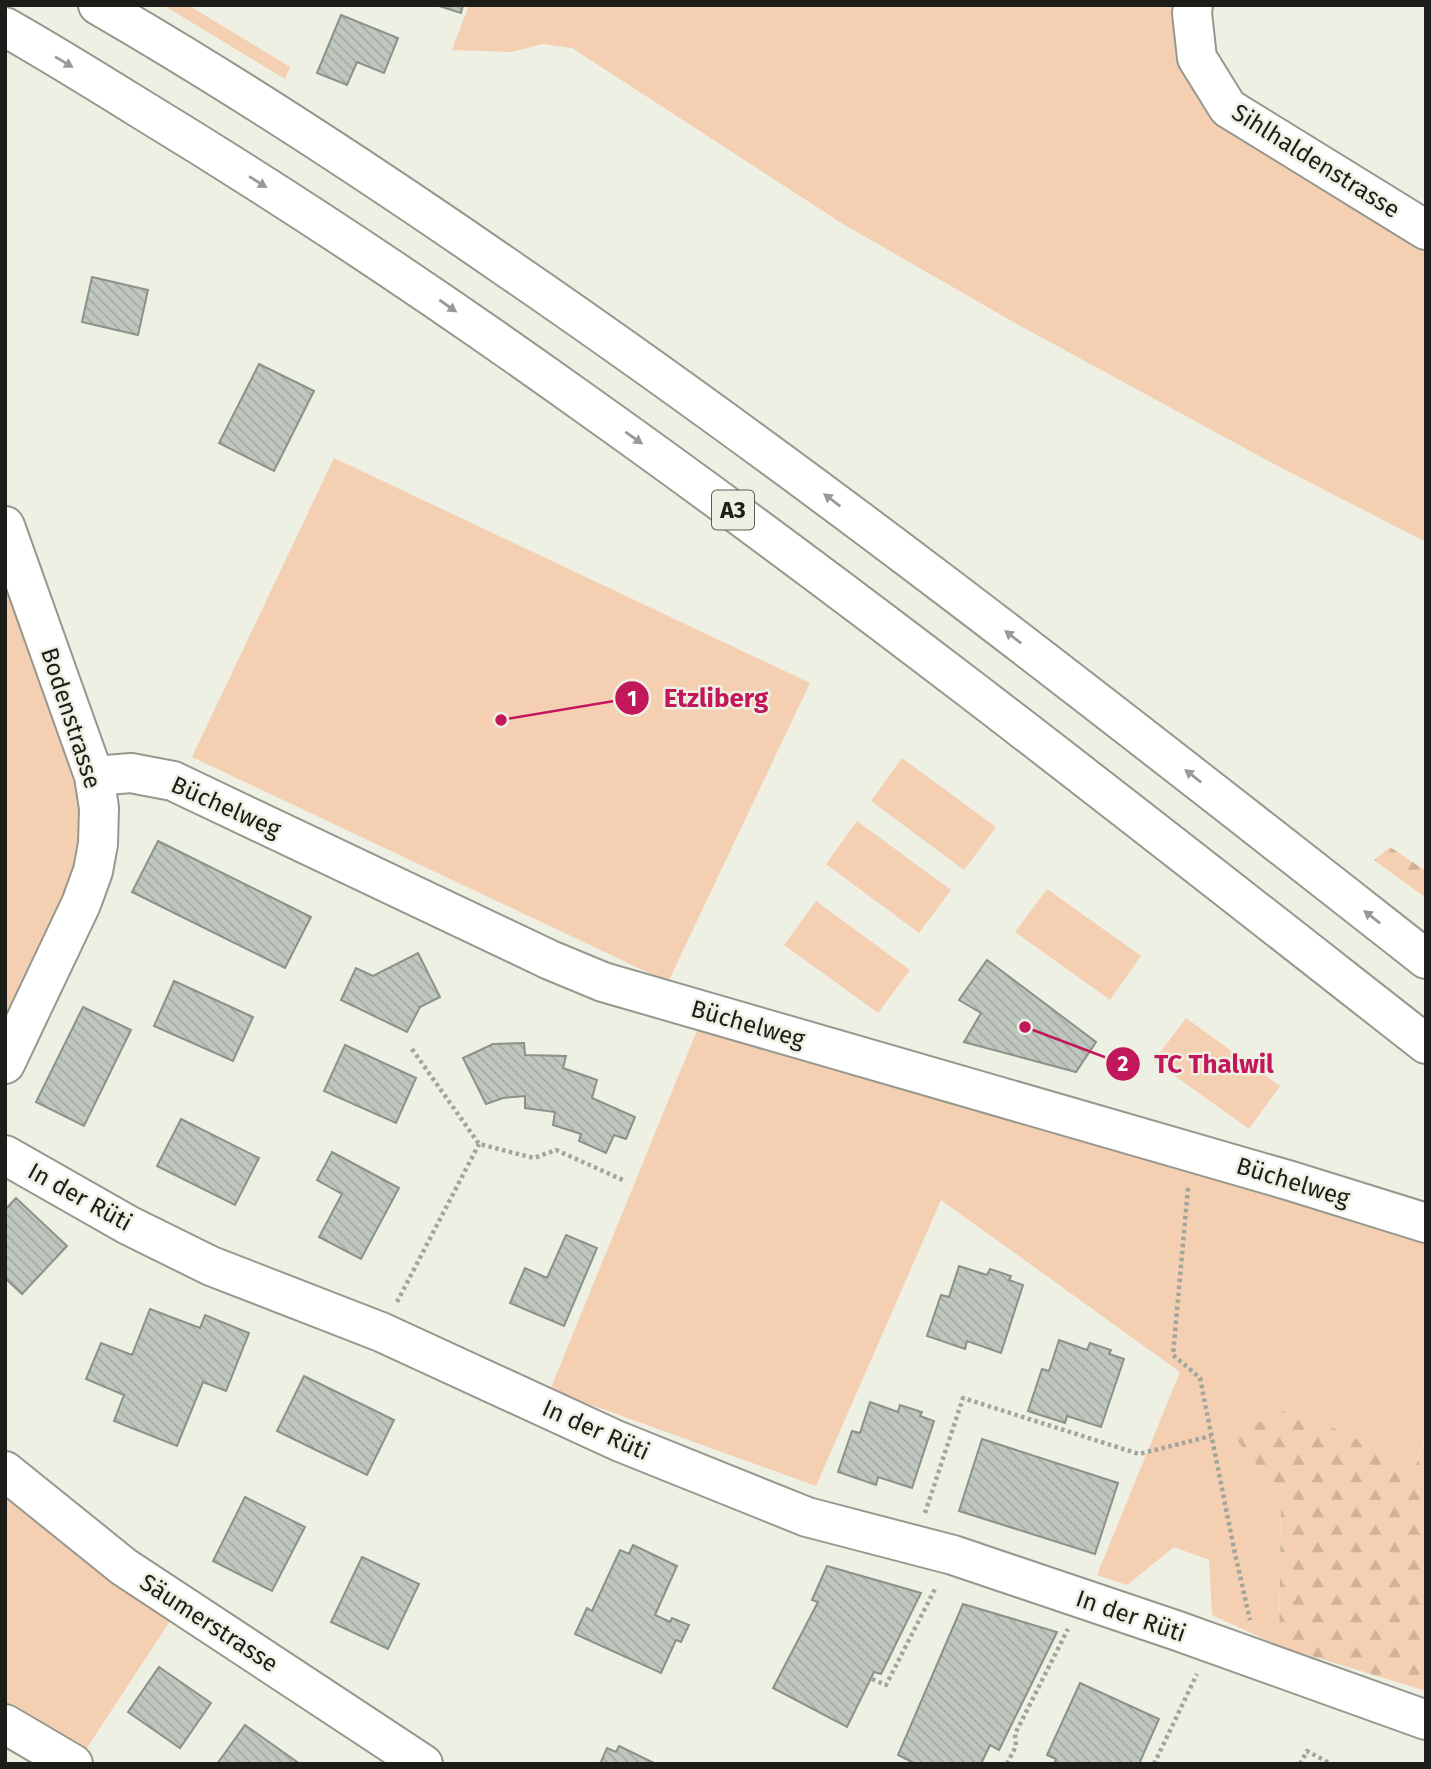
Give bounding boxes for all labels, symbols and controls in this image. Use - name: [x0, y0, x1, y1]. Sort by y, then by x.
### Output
- one-way arrow: [54, 55, 74, 68]
- street label: Sihlhaldenstrasse: [1227, 98, 1405, 224]
- one-way arrow: [248, 175, 267, 188]
- one-way arrow: [439, 299, 457, 313]
- one-way arrow: [625, 430, 643, 444]
- road number: A3: [712, 490, 754, 530]
- one-way arrow: [822, 493, 841, 507]
- one-way arrow: [1005, 629, 1023, 644]
- street label: Bodenstrasse: [35, 644, 107, 792]
- callout: Etzliberg: [615, 675, 783, 722]
- text: Etzliberg: [664, 683, 769, 714]
- text: 1: [627, 686, 637, 712]
- one-way arrow: [1185, 769, 1202, 784]
- street label: Büchelweg: [167, 770, 286, 844]
- one-way arrow: [1363, 910, 1381, 924]
- street label: Büchelweg: [688, 994, 809, 1054]
- callout: TC Thalwil: [1105, 1041, 1288, 1088]
- text: TC Thalwil: [1154, 1049, 1274, 1080]
- text: 2: [1118, 1051, 1129, 1077]
- street label: Büchelweg: [1233, 1152, 1354, 1213]
- street label: In der Rüti: [23, 1157, 137, 1237]
- street label: In der Rüti: [538, 1394, 654, 1466]
- street label: Säumerstrasse: [135, 1568, 283, 1678]
- street label: In der Rüti: [1072, 1584, 1190, 1648]

